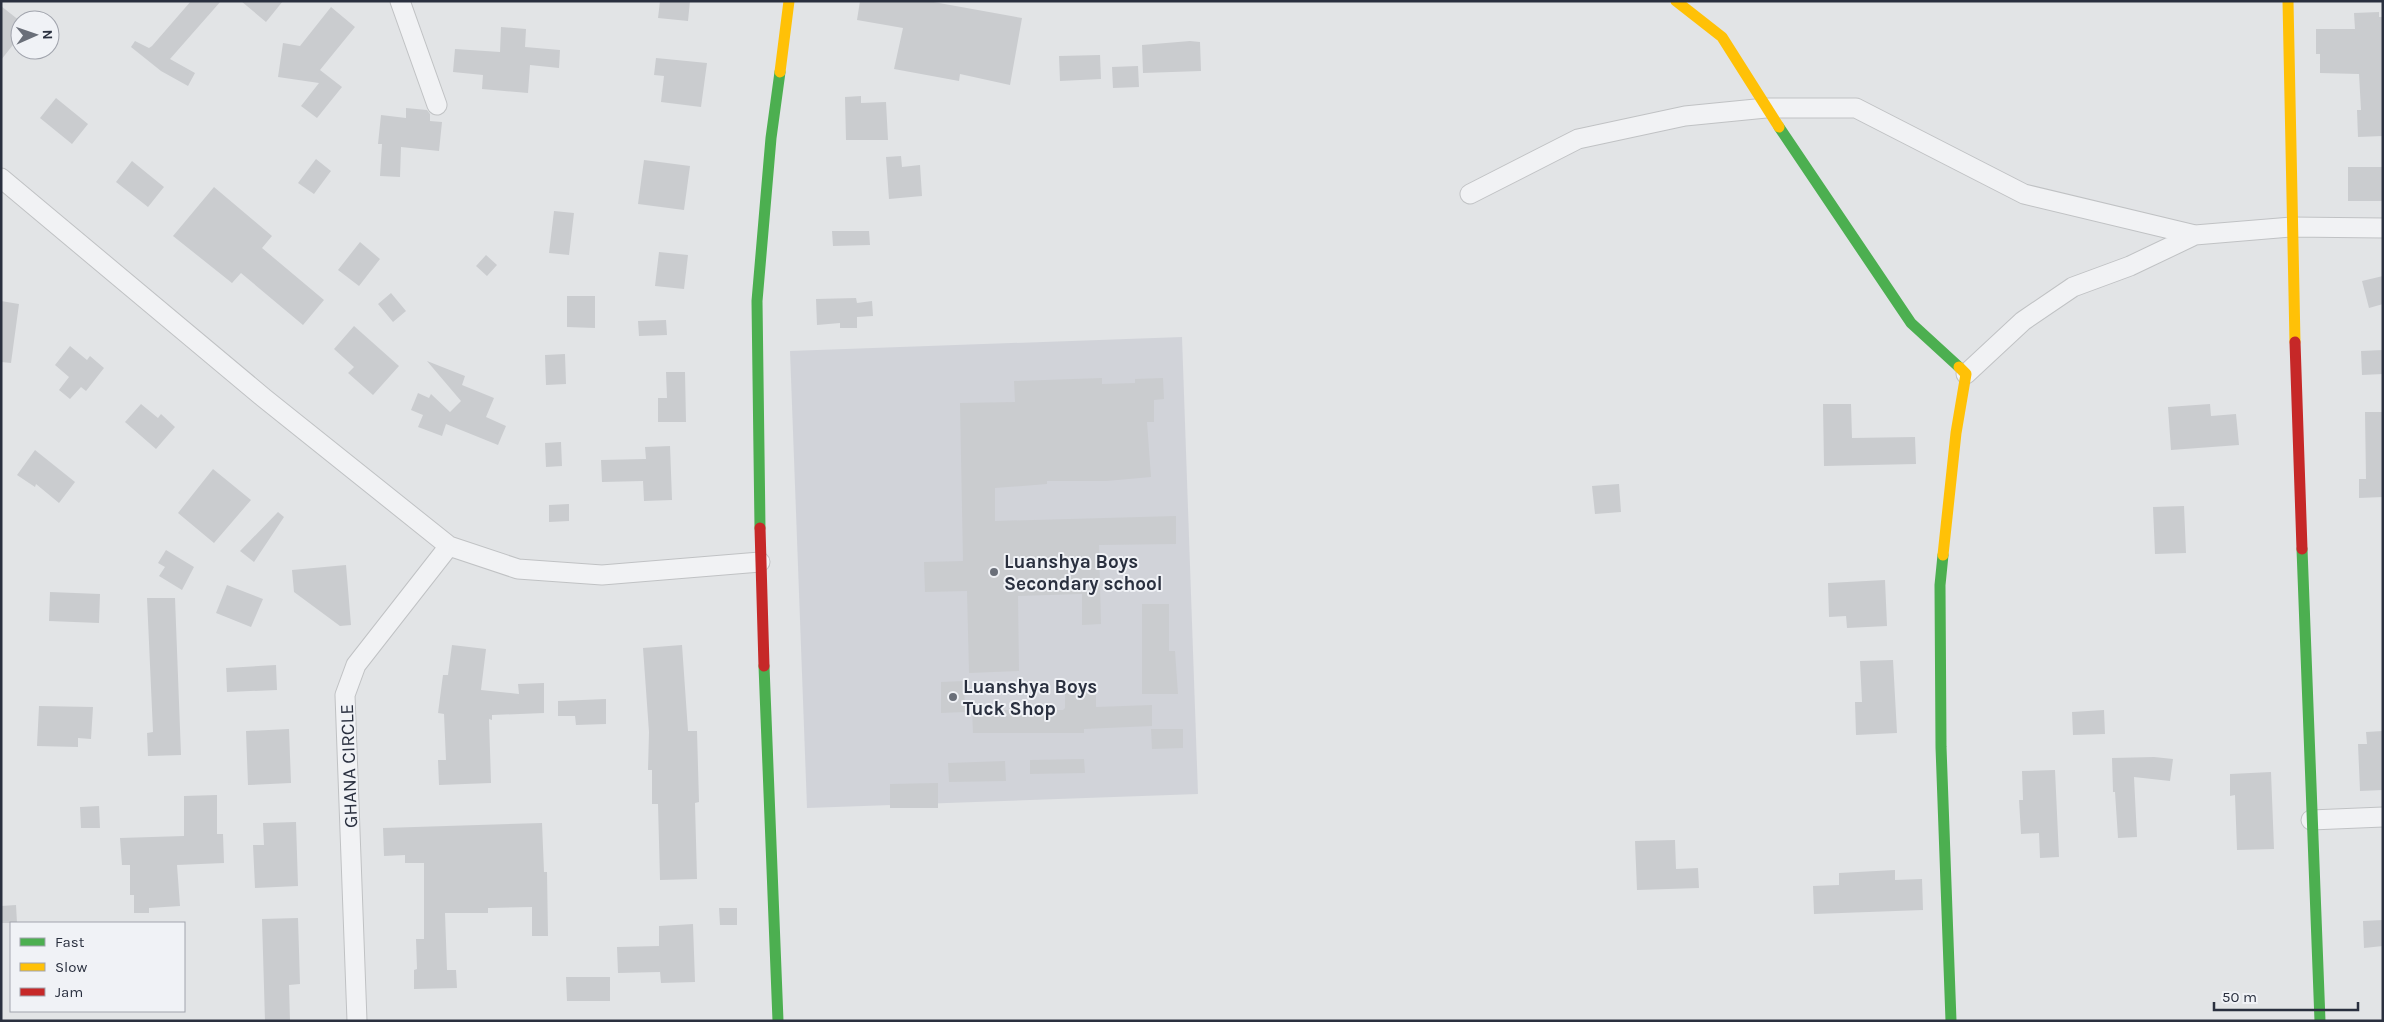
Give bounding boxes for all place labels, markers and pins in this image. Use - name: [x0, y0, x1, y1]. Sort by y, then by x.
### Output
- place label: Luanshya Boys Secondary school: [1004, 551, 1163, 595]
- marker: Luanshya Boys Secondary school: [988, 566, 1000, 578]
- place label: Luanshya Boys Tuck Shop: [963, 676, 1097, 720]
- marker: Luanshya Boys Tuck Shop: [947, 691, 959, 703]

